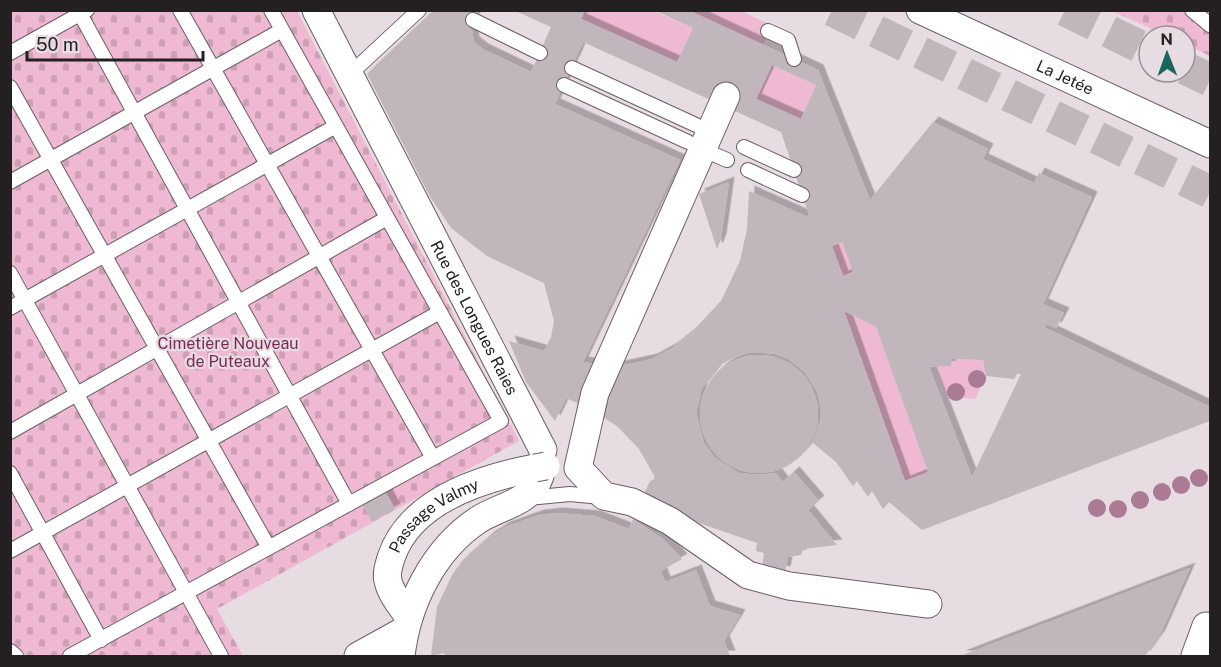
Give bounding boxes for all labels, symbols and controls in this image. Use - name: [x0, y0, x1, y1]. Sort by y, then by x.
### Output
- scale bar: [27, 24, 202, 62]
- north arrow: [1137, 24, 1197, 84]
- text: N: [1160, 30, 1173, 49]
- text: 50 m: [36, 34, 79, 55]
- street label: La Jetée: [1034, 56, 1097, 98]
- street label: Rue des Longues Raies: [427, 237, 522, 398]
- park label: Cimetière Nouveau de Puteaux: [157, 334, 299, 371]
- street label: Passage Valmy: [385, 474, 482, 556]

